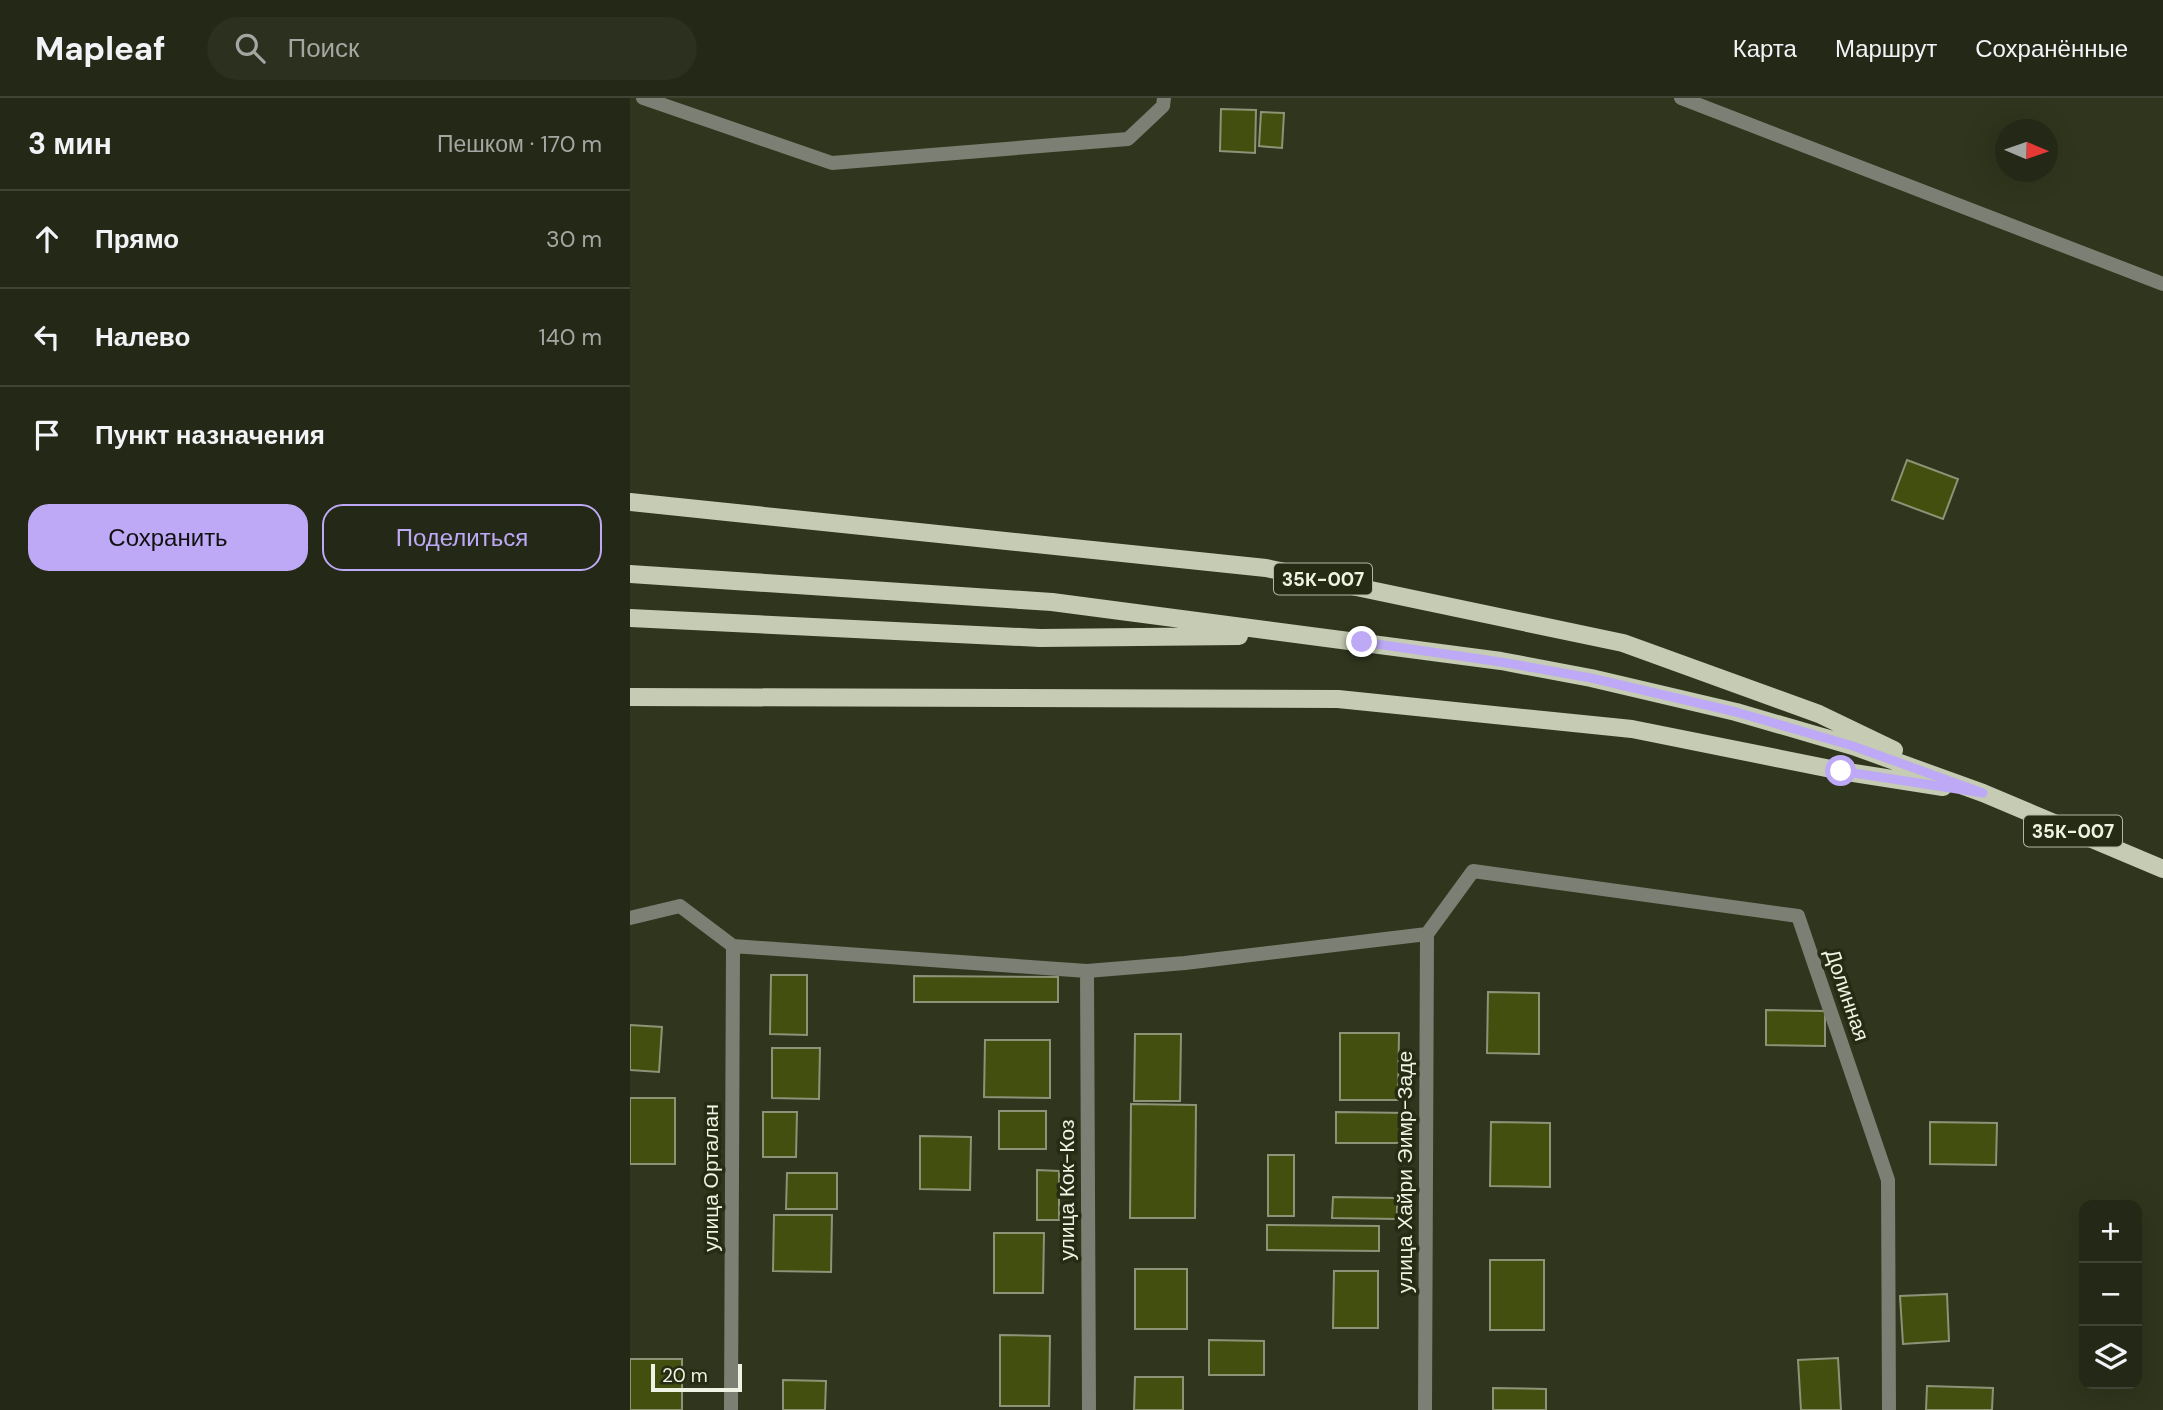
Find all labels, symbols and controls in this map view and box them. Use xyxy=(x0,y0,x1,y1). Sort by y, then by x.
search box xyxy=(207,17,697,80)
text: Mapleaf xyxy=(35,27,165,70)
icon: search xyxy=(231,29,269,67)
text: Поиск xyxy=(287,31,360,65)
text: Карта xyxy=(1733,33,1797,64)
text: Маршрут xyxy=(1835,33,1937,64)
text: Сохранённые xyxy=(1975,33,2128,64)
north arrow xyxy=(1995,119,2058,182)
text: 3 мин xyxy=(28,124,112,163)
text: Пешком · 170 m xyxy=(437,129,602,159)
icon: ahead xyxy=(28,220,66,258)
text: Прямо xyxy=(95,222,179,256)
text: 30 m xyxy=(546,224,602,254)
icon: left xyxy=(28,318,66,356)
text: Налево xyxy=(95,320,190,354)
text: 140 m xyxy=(539,322,602,352)
icon: arrive xyxy=(28,416,66,454)
text: Пункт назначения xyxy=(95,418,325,452)
button: Сохранить xyxy=(28,504,308,571)
button: Поделиться xyxy=(322,504,602,571)
road number: 35К-007 xyxy=(1274,564,1372,594)
route end xyxy=(1346,626,1377,657)
route start xyxy=(1825,755,1856,786)
road number: 35К-007 xyxy=(2024,816,2122,846)
street label: Долинная xyxy=(1818,945,1876,1045)
street label: улица Хайри Эимр-Заде xyxy=(1391,1051,1419,1293)
street label: улица Орталан xyxy=(697,1104,725,1252)
street label: улица Кок-Коз xyxy=(1053,1119,1081,1261)
map controls xyxy=(2079,1200,2142,1389)
button: + xyxy=(2079,1200,2142,1263)
button: − xyxy=(2079,1263,2142,1326)
button: layers xyxy=(2079,1326,2142,1389)
scale bar xyxy=(651,1361,742,1393)
text: 20 m xyxy=(662,1363,708,1388)

